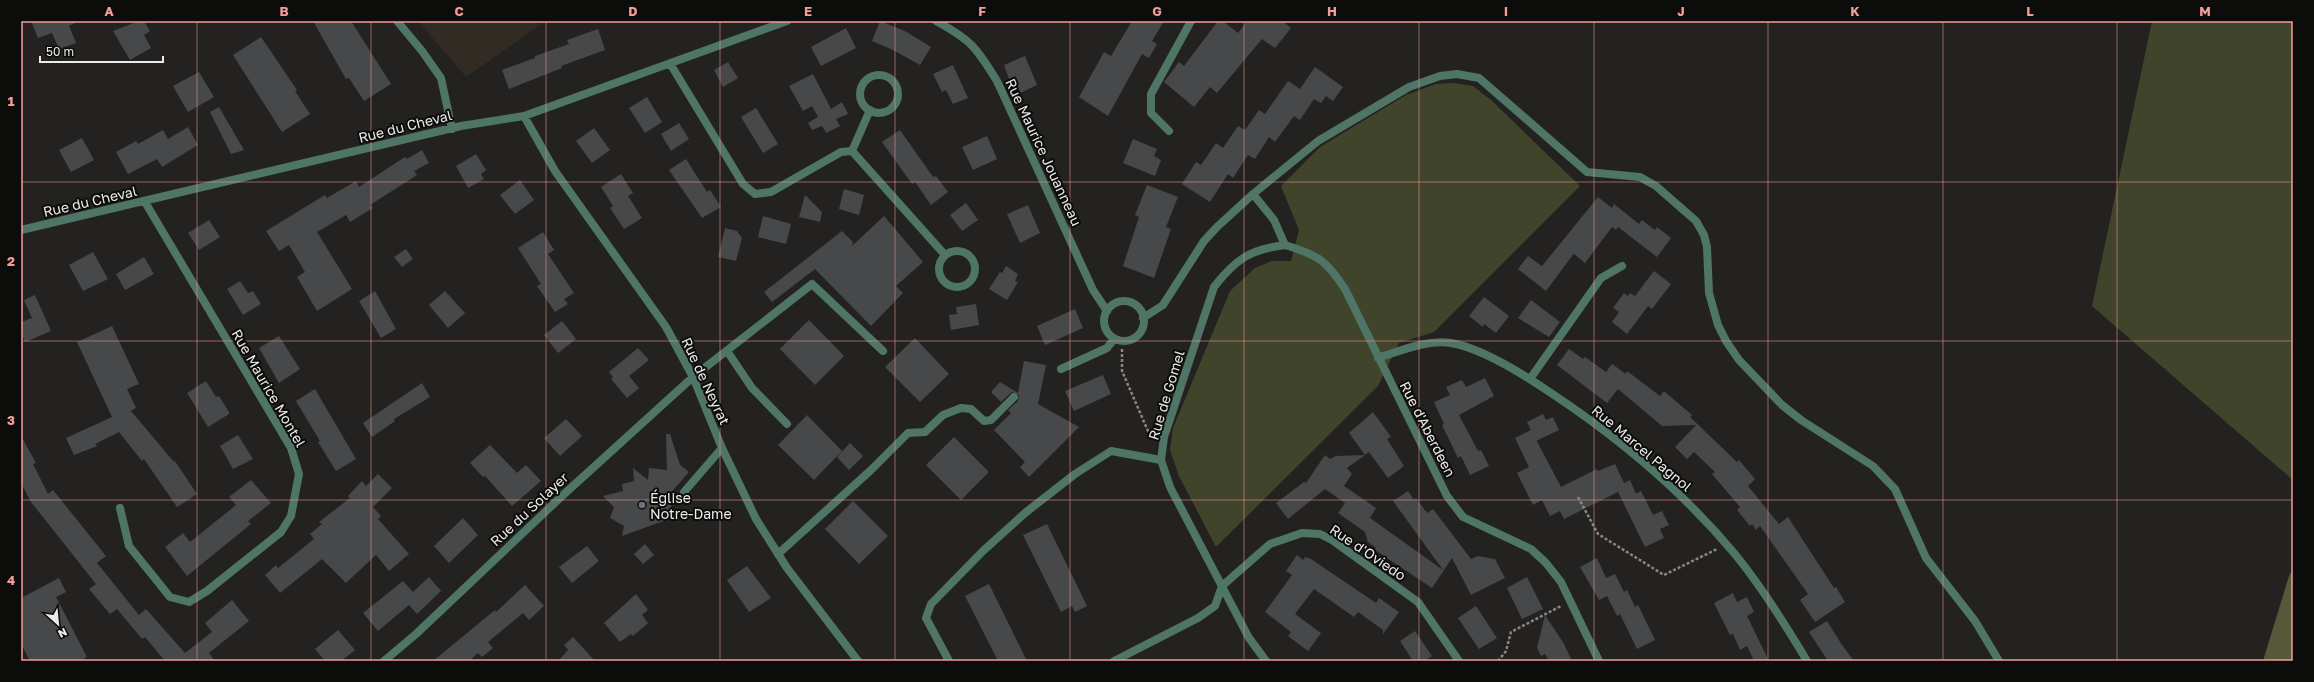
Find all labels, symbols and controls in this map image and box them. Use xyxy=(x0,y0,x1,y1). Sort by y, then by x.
text: A xyxy=(104,3,114,19)
text: B xyxy=(279,3,289,19)
text: C xyxy=(454,3,464,19)
text: D xyxy=(628,3,638,19)
text: E xyxy=(804,3,812,19)
text: F xyxy=(978,3,986,19)
text: G xyxy=(1152,3,1162,19)
text: H xyxy=(1327,3,1337,19)
text: I xyxy=(1504,3,1508,19)
text: J xyxy=(1677,3,1685,19)
text: K xyxy=(1850,3,1860,19)
text: L xyxy=(2026,3,2034,19)
text: M xyxy=(2199,3,2211,19)
scale bar xyxy=(40,38,163,64)
text: 50 m xyxy=(46,44,74,59)
street label: Rue Maurice Jouanneau xyxy=(1002,76,1086,228)
text: 1 xyxy=(8,93,15,109)
street label: Rue du Cheval xyxy=(357,106,453,146)
street label: Rue du Cheval xyxy=(41,182,139,220)
text: 2 xyxy=(7,253,15,269)
street label: Rue Maurice Montel xyxy=(228,326,310,450)
street label: Rue de Neyrat xyxy=(678,335,734,427)
street label: Rue de Gomel xyxy=(1144,348,1188,442)
street label: Rue d'Aberdeen xyxy=(1397,378,1459,480)
street label: Rue Marcel Pagnol xyxy=(1589,401,1695,495)
text: 3 xyxy=(7,412,15,428)
street label: Rue du Solayer xyxy=(486,468,572,549)
place label: Église Notre-Dame xyxy=(650,489,732,522)
marker: Église Notre-Dame xyxy=(637,500,647,510)
street label: Rue d'Oviedo xyxy=(1327,520,1409,584)
text: 4 xyxy=(7,572,15,588)
north arrow xyxy=(38,604,78,644)
text: N xyxy=(56,626,69,641)

